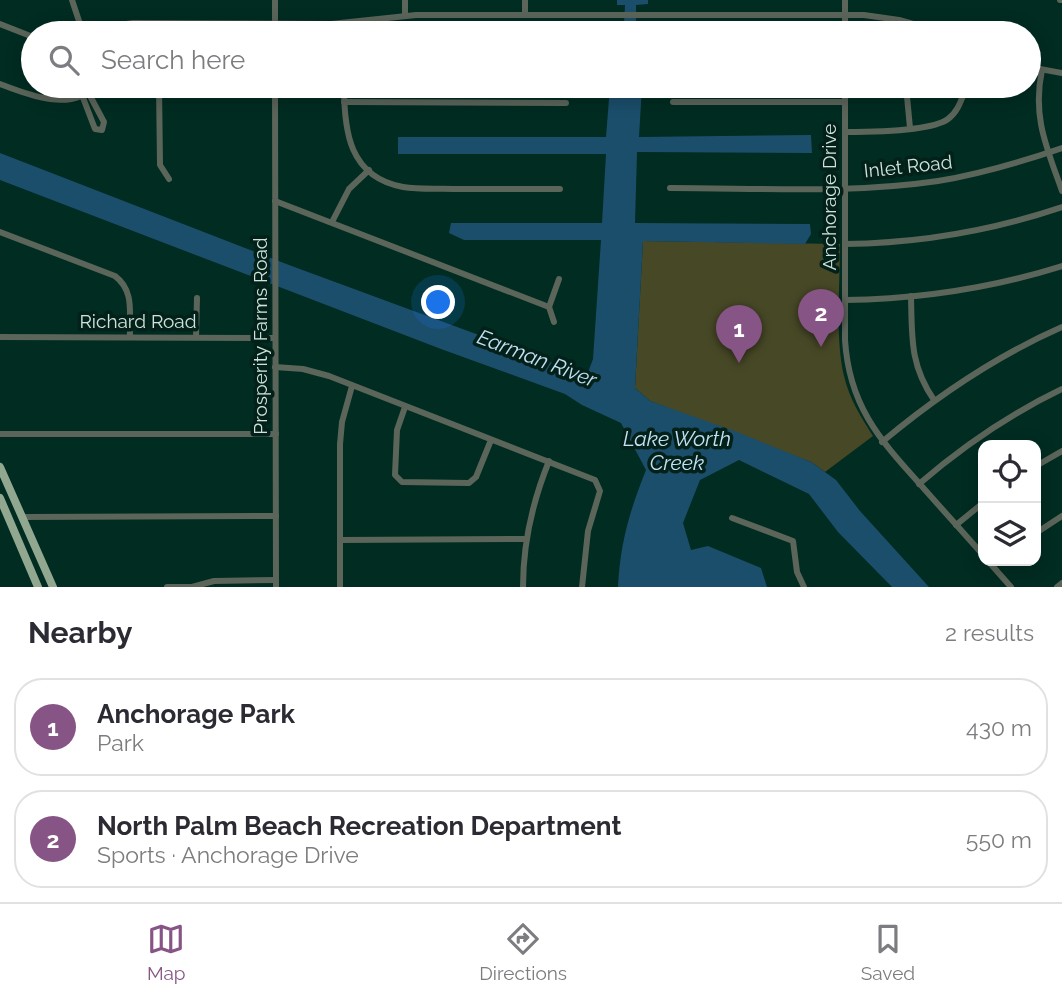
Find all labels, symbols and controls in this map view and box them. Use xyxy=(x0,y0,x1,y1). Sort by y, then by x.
search box xyxy=(21,21,1041,98)
icon: search xyxy=(45,41,83,79)
text: Search here xyxy=(101,45,245,75)
street label: Anchorage Drive xyxy=(818,124,840,270)
street label: Inlet Road xyxy=(863,150,953,182)
street label: Prosperity Farms Road xyxy=(249,237,271,435)
your location xyxy=(421,285,455,319)
pin: 2 xyxy=(798,289,844,347)
pin: 1 xyxy=(716,305,762,363)
street label: Richard Road xyxy=(80,310,196,332)
water label: Earman River xyxy=(474,324,601,392)
water label: Lake Worth Creek xyxy=(623,426,731,475)
map controls xyxy=(978,440,1041,566)
button: locate xyxy=(978,440,1041,503)
button: layers xyxy=(978,503,1041,566)
text: Nearby xyxy=(28,615,132,650)
text: 2 results xyxy=(945,619,1034,646)
text: Anchorage Park xyxy=(97,699,295,729)
text: 1 xyxy=(47,714,59,741)
text: 430 m xyxy=(966,714,1032,741)
text: Park xyxy=(97,729,144,756)
text: North Palm Beach Recreation Department xyxy=(97,811,621,841)
text: 2 xyxy=(47,826,59,853)
text: 550 m xyxy=(966,826,1032,853)
text: Sports · Anchorage Drive xyxy=(97,841,359,868)
tab: Map xyxy=(147,920,186,984)
tab: Directions xyxy=(479,920,567,984)
tab: Saved xyxy=(861,920,915,984)

